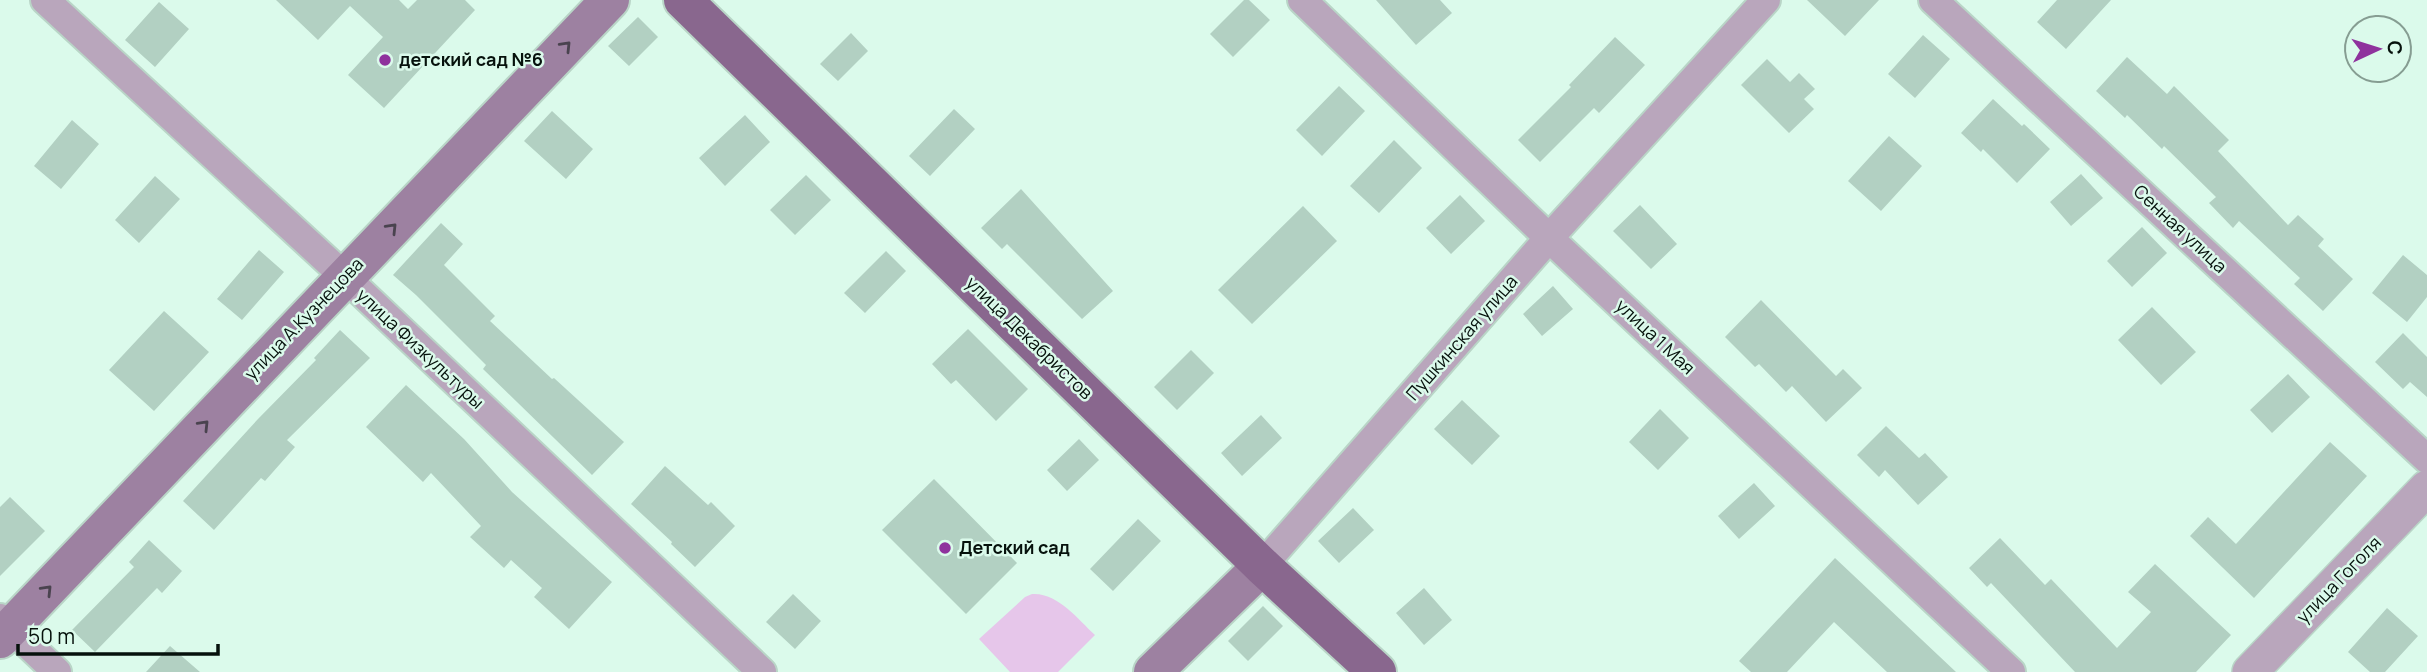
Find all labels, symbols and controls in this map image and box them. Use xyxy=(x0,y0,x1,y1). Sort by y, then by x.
north arrow xyxy=(2343,14,2413,84)
text: С xyxy=(2382,40,2408,56)
one-way arrow xyxy=(558,41,570,54)
place label: детский сад №6 xyxy=(399,47,543,71)
marker: детский сад №6 xyxy=(377,52,393,68)
street label: Сенная улица xyxy=(2129,179,2232,278)
one-way arrow xyxy=(383,223,396,236)
street label: улица А.Кузнецова xyxy=(239,252,368,385)
street label: улица Декабристов xyxy=(961,270,1099,404)
street label: Пушкинская улица xyxy=(1400,270,1522,405)
street label: улица Физкультуры xyxy=(352,283,490,414)
street label: улица 1 Мая xyxy=(1611,293,1700,379)
one-way arrow xyxy=(195,420,208,433)
street label: улица Гоголя xyxy=(2291,531,2386,628)
place label: Детский сад xyxy=(959,535,1070,559)
marker: Детский сад xyxy=(937,540,953,556)
one-way arrow xyxy=(38,585,51,598)
scale bar xyxy=(18,612,217,656)
text: 50 m xyxy=(28,622,75,650)

